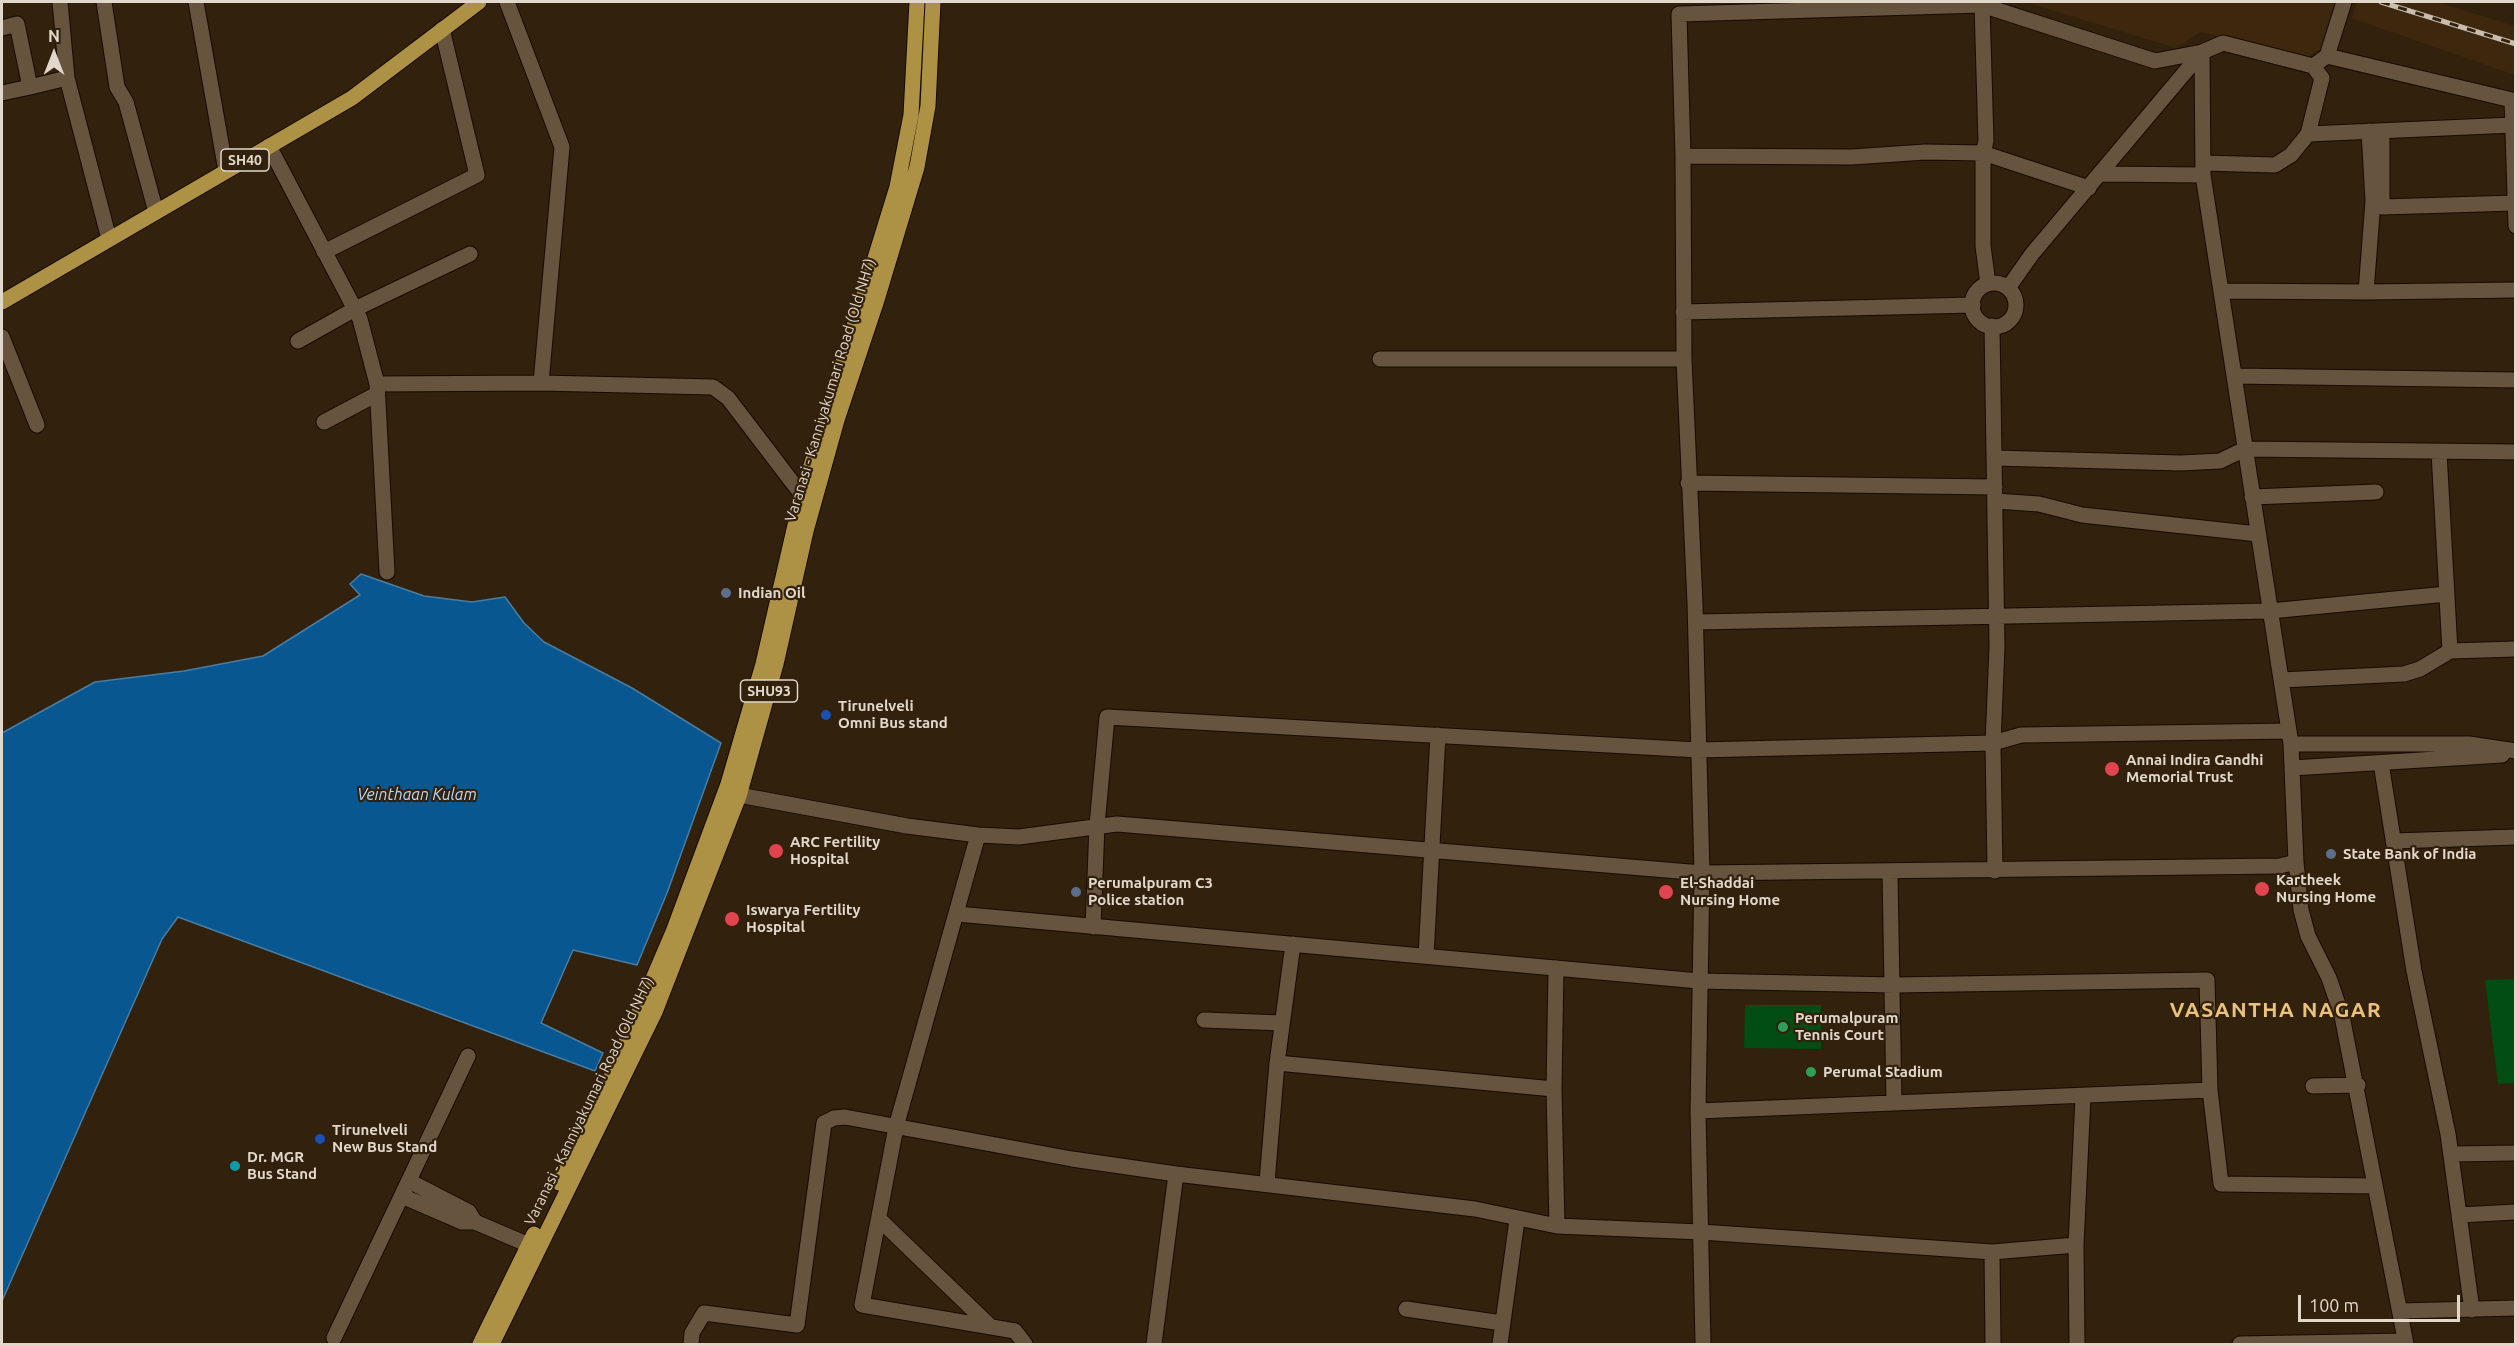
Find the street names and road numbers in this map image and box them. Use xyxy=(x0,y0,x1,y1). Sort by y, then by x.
road number: SH40 xyxy=(221,149,269,171)
street label: Varanasi - Kanniyakumari Road (Old NH7) xyxy=(781,256,879,524)
road number: SHU93 xyxy=(740,680,798,702)
street label: Varanasi - Kanniyakumari Road (Old NH7) xyxy=(521,974,657,1228)

